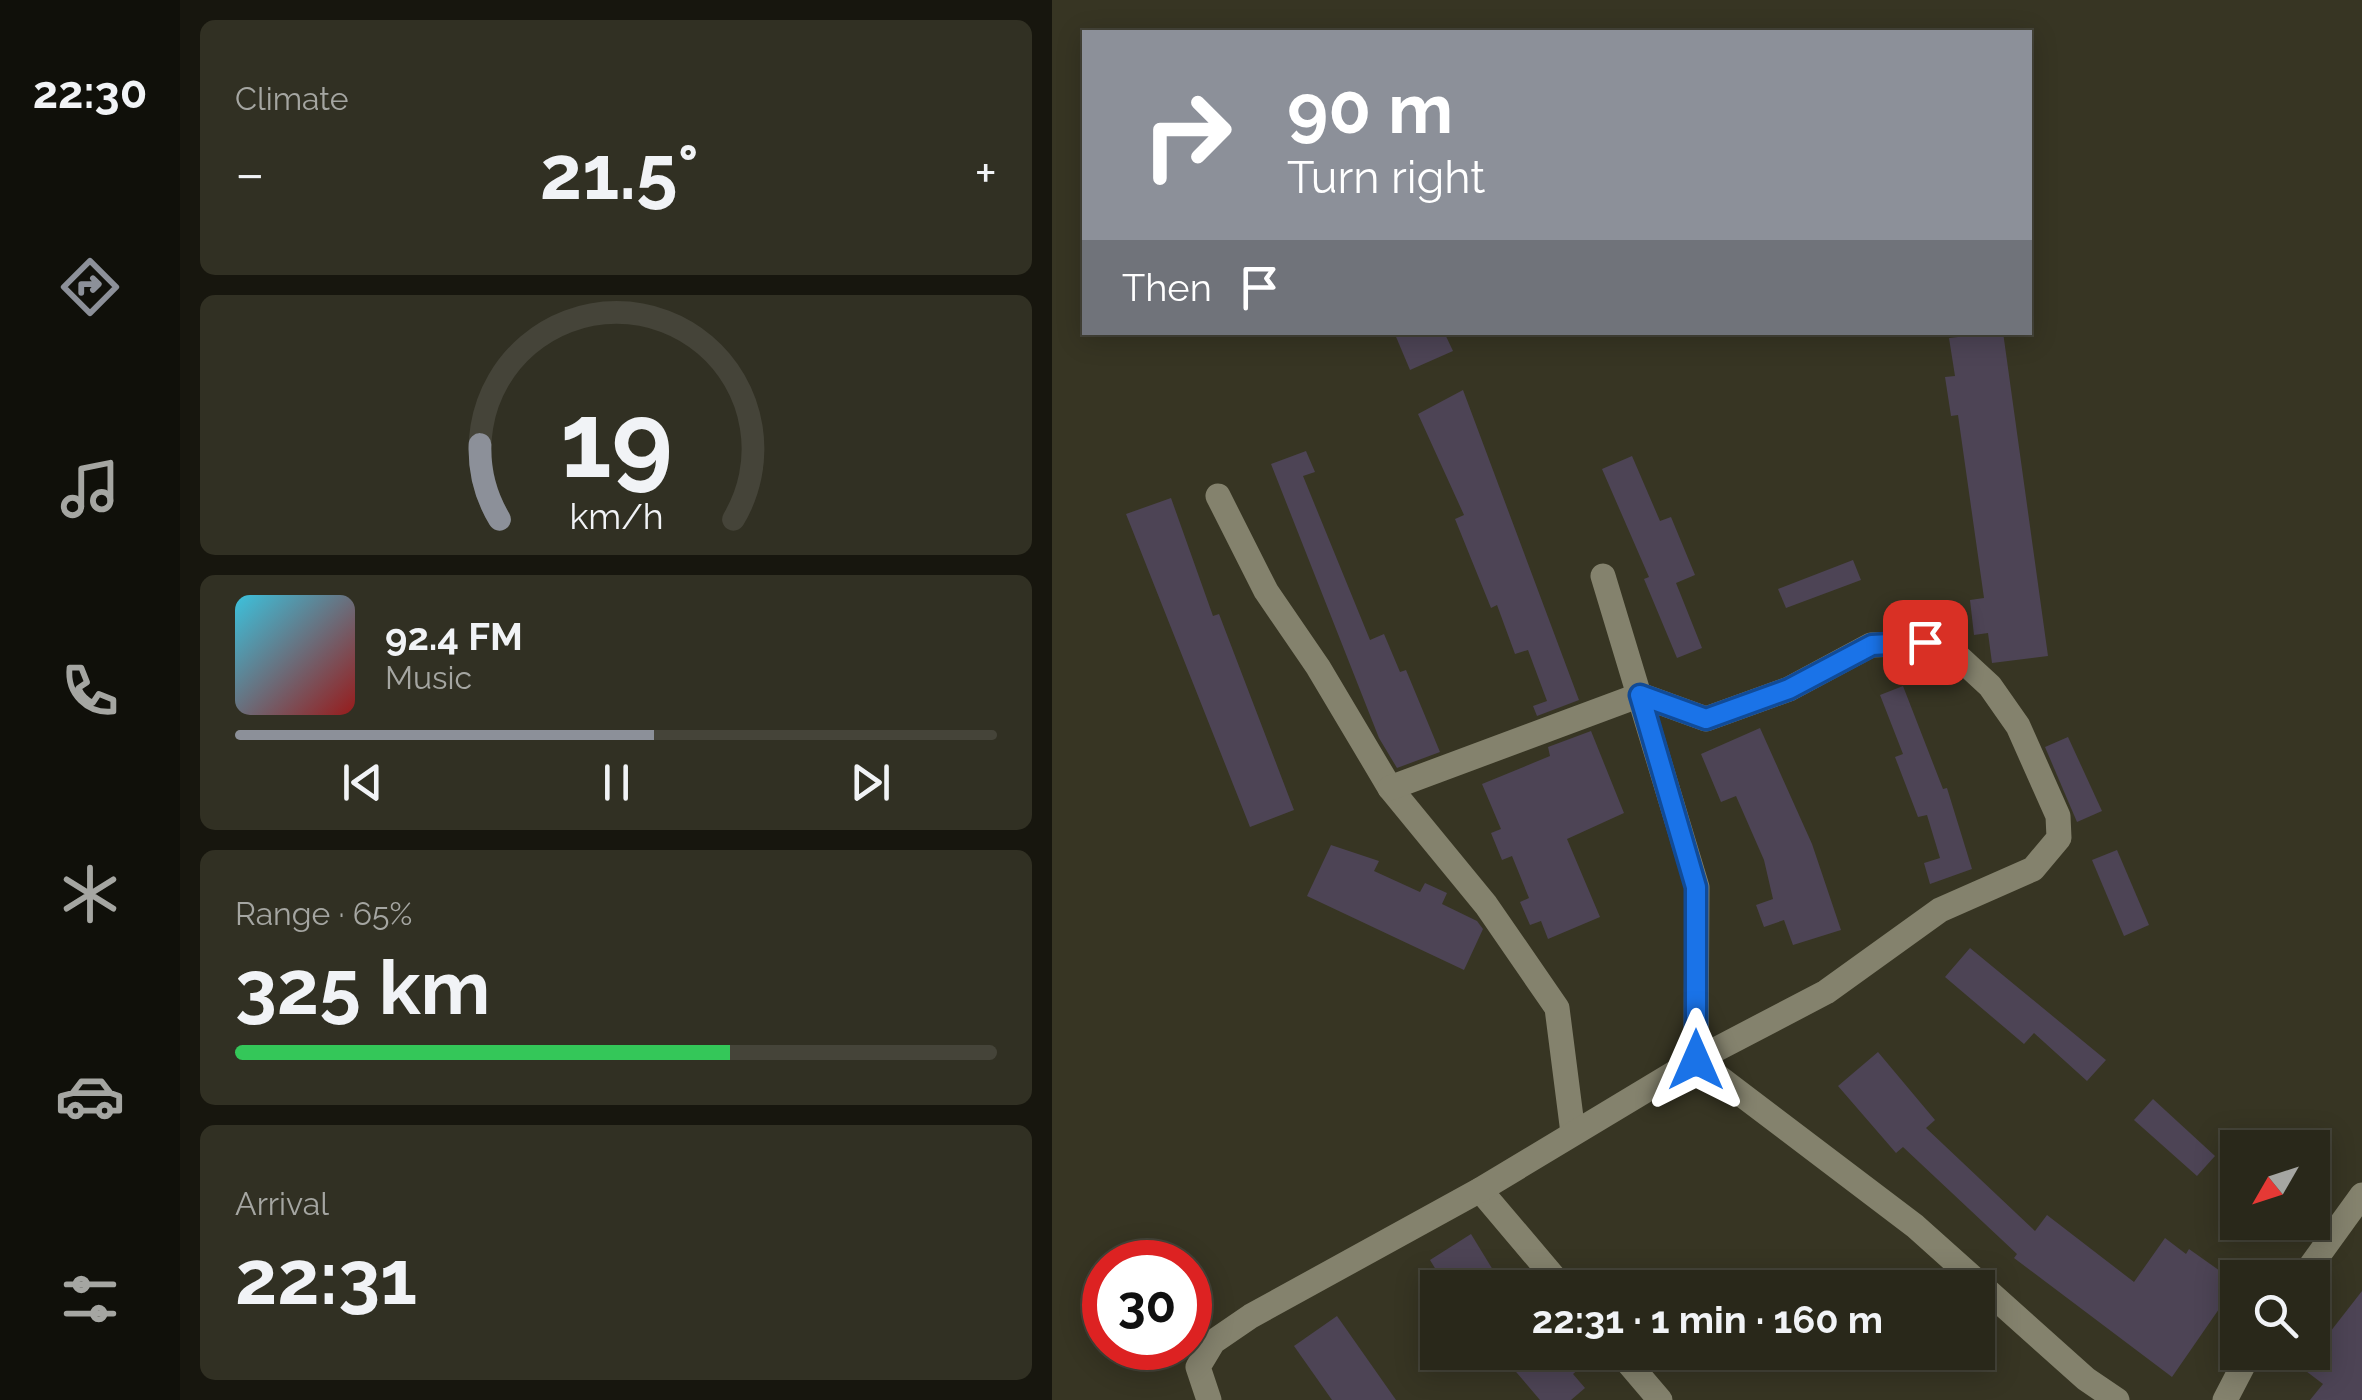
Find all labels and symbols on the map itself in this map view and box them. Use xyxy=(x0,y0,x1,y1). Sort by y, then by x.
pin xyxy=(1883,600,1968,685)
position arrow xyxy=(1644,1008,1748,1112)
north arrow xyxy=(2220,1130,2330,1240)
speed limit sign: 30 xyxy=(1082,1240,1212,1370)

